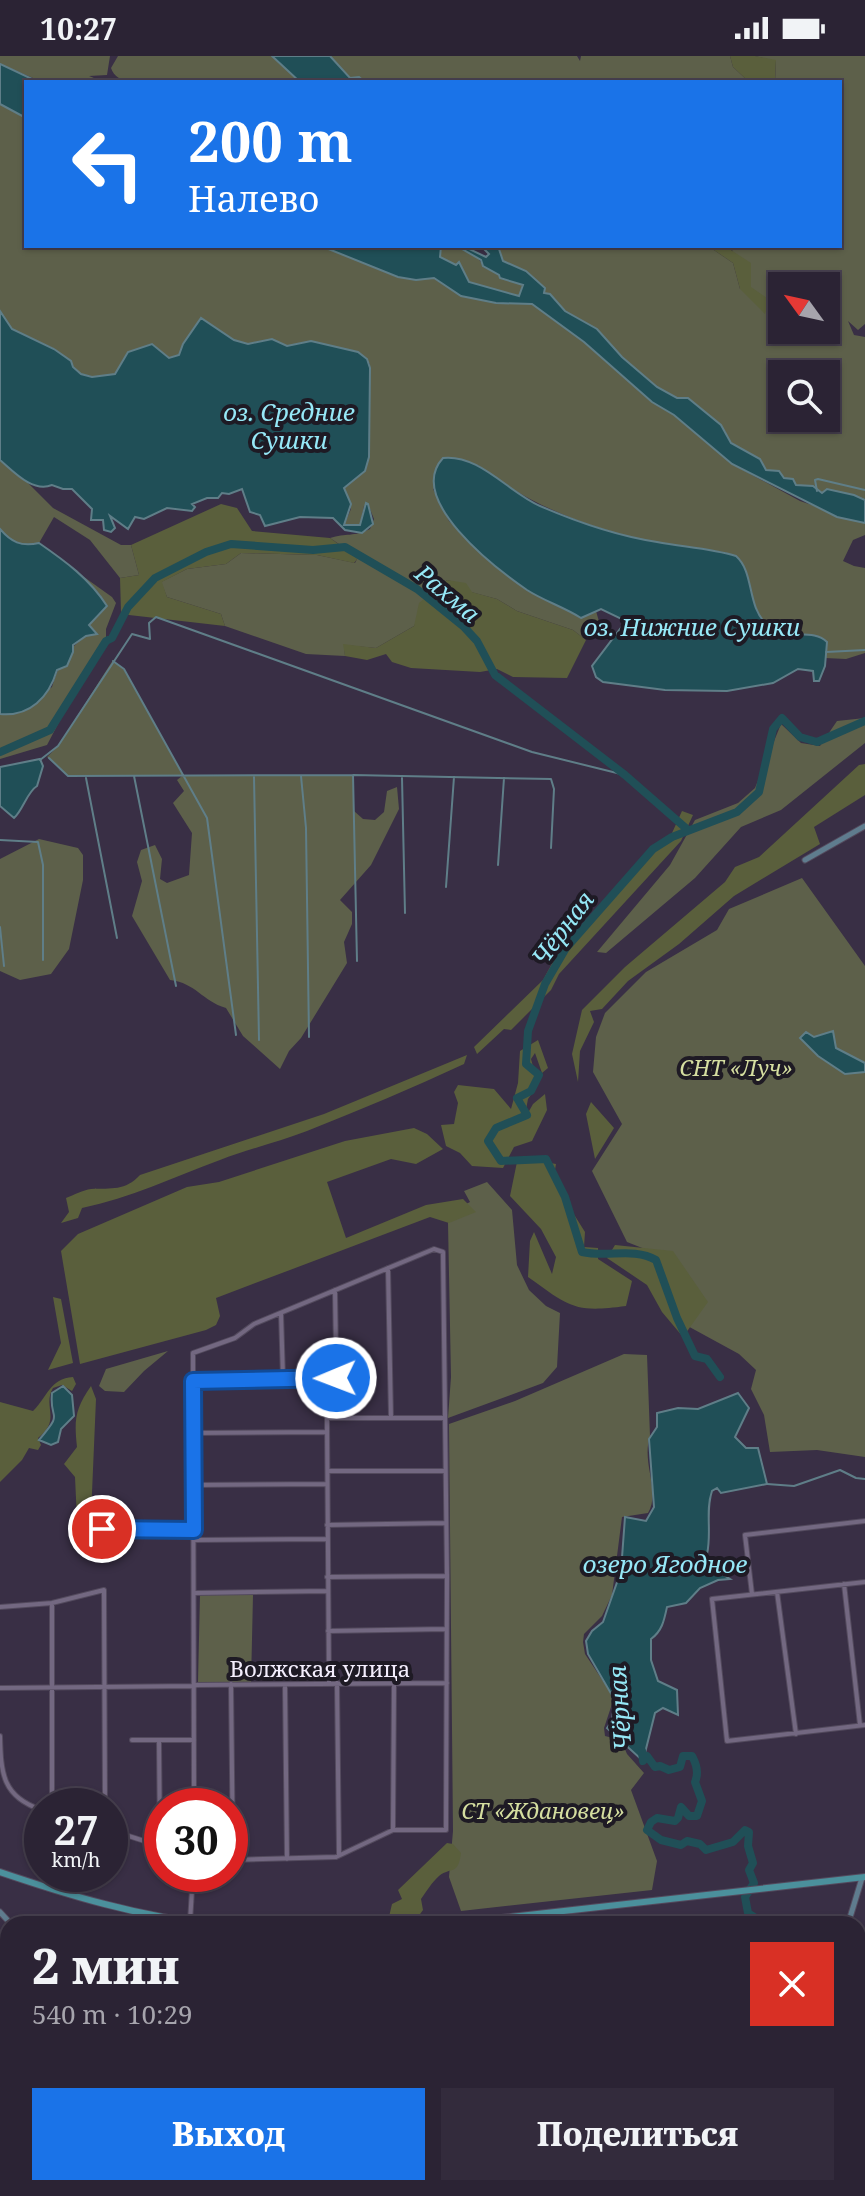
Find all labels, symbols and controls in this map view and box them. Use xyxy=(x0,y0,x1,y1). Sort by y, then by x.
text: 10:27 xyxy=(40,8,117,49)
text: 200 m xyxy=(188,102,353,178)
icon: left xyxy=(56,112,160,216)
text: Налево xyxy=(188,174,319,223)
north arrow xyxy=(768,272,840,344)
map controls xyxy=(768,272,840,432)
button: search xyxy=(768,360,840,432)
water label: оз. Средние Сушки xyxy=(223,395,355,456)
water label: Рахма xyxy=(408,556,487,630)
water label: оз. Нижние Сушки xyxy=(584,610,800,643)
water label: Чёрная xyxy=(523,884,601,972)
park label: СНТ «Луч» xyxy=(679,1052,793,1082)
position arrow xyxy=(294,1336,378,1420)
pin xyxy=(68,1495,136,1563)
icon: arrive xyxy=(80,1507,124,1551)
water label: озеро Ягодное xyxy=(583,1547,747,1580)
street label: Волжская улица xyxy=(230,1653,410,1683)
water label: Чёрная xyxy=(600,1664,638,1752)
speed limit sign: 30 xyxy=(144,1788,248,1892)
park label: СТ «Ждановец» xyxy=(461,1795,625,1825)
text: 27 xyxy=(53,1802,99,1857)
text: km/h xyxy=(51,1846,101,1873)
text: 2 мин xyxy=(32,1933,179,1998)
button: close xyxy=(750,1942,834,2026)
text: 540 m · 10:29 xyxy=(32,1996,193,2032)
button: Выход xyxy=(32,2088,425,2180)
button: Поделиться xyxy=(441,2088,834,2180)

